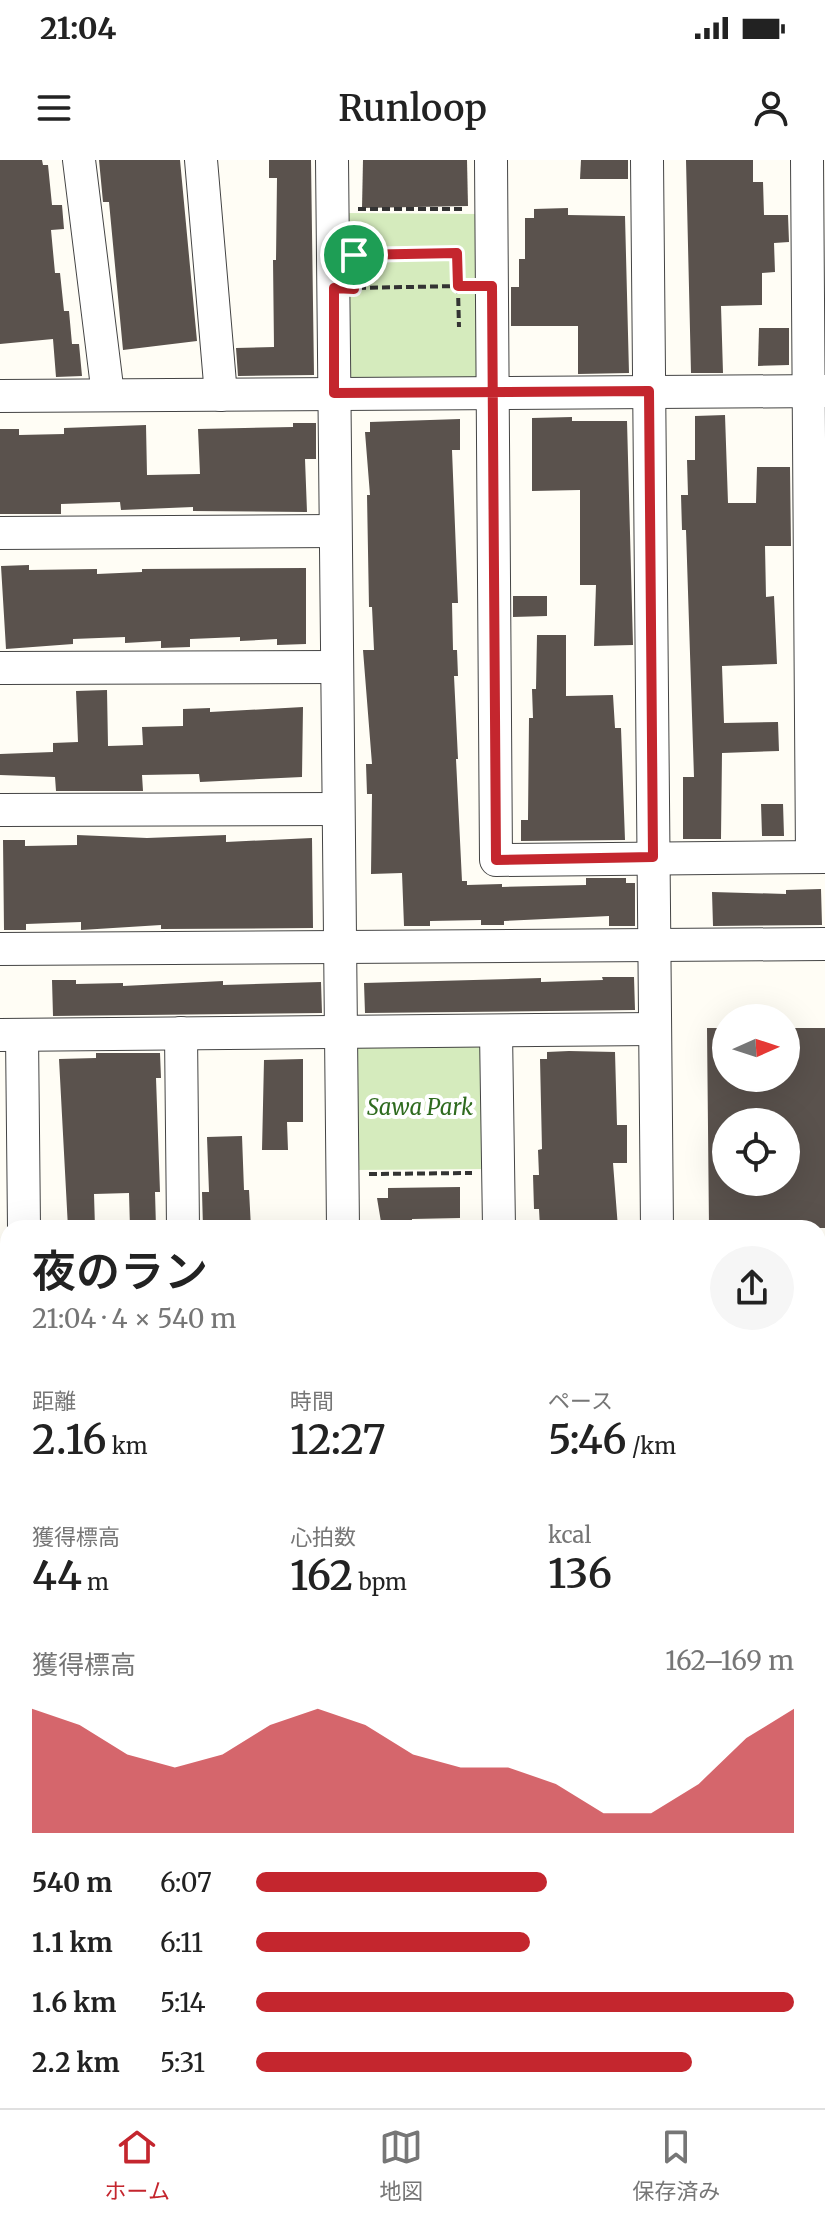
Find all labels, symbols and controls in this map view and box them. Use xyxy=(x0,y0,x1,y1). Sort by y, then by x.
text: 21:04 xyxy=(40,9,116,47)
icon: menu xyxy=(32,86,76,130)
text: Runloop xyxy=(338,86,487,131)
icon: person xyxy=(749,86,793,130)
pin xyxy=(320,221,388,289)
icon: arrive xyxy=(332,233,376,277)
north arrow xyxy=(712,1004,800,1092)
map controls xyxy=(712,1004,800,1196)
park label: Sawa Park xyxy=(367,1093,473,1121)
button: locate xyxy=(712,1108,800,1196)
text: 夜のラン xyxy=(32,1244,208,1299)
button: share xyxy=(710,1246,794,1330)
text: 21:04 · 4 × 540 m xyxy=(32,1302,236,1335)
text: 距離 xyxy=(32,1387,76,1415)
text: 時間 xyxy=(290,1387,334,1415)
text: ペース xyxy=(548,1387,613,1415)
text: 2.16 xyxy=(32,1415,107,1465)
text: 12:27 xyxy=(290,1415,386,1465)
text: 5:46 xyxy=(548,1415,627,1465)
text: km xyxy=(107,1432,148,1460)
text: /km xyxy=(627,1432,676,1460)
text: kcal xyxy=(548,1521,591,1549)
text: 獲得標高 xyxy=(32,1523,120,1551)
text: 心拍数 xyxy=(290,1523,356,1551)
text: 136 xyxy=(548,1549,612,1599)
text: 44 xyxy=(32,1551,82,1601)
text: 162 xyxy=(290,1551,353,1601)
text: m xyxy=(82,1568,109,1596)
text: bpm xyxy=(353,1568,407,1596)
text: 162–169 m xyxy=(665,1644,794,1677)
text: 獲得標高 xyxy=(32,1648,136,1681)
text: 540 m xyxy=(32,1866,113,1899)
text: 6:07 xyxy=(160,1866,212,1899)
text: 1.1 km xyxy=(32,1926,113,1959)
text: 6:11 xyxy=(160,1926,203,1959)
text: 1.6 km xyxy=(32,1986,116,2019)
text: 5:14 xyxy=(160,1986,206,2019)
text: 2.2 km xyxy=(32,2046,120,2079)
text: 5:31 xyxy=(160,2046,205,2079)
tab: ホーム xyxy=(105,2125,170,2205)
tab: 地図 xyxy=(379,2125,423,2205)
tab: 保存済み xyxy=(632,2125,720,2205)

